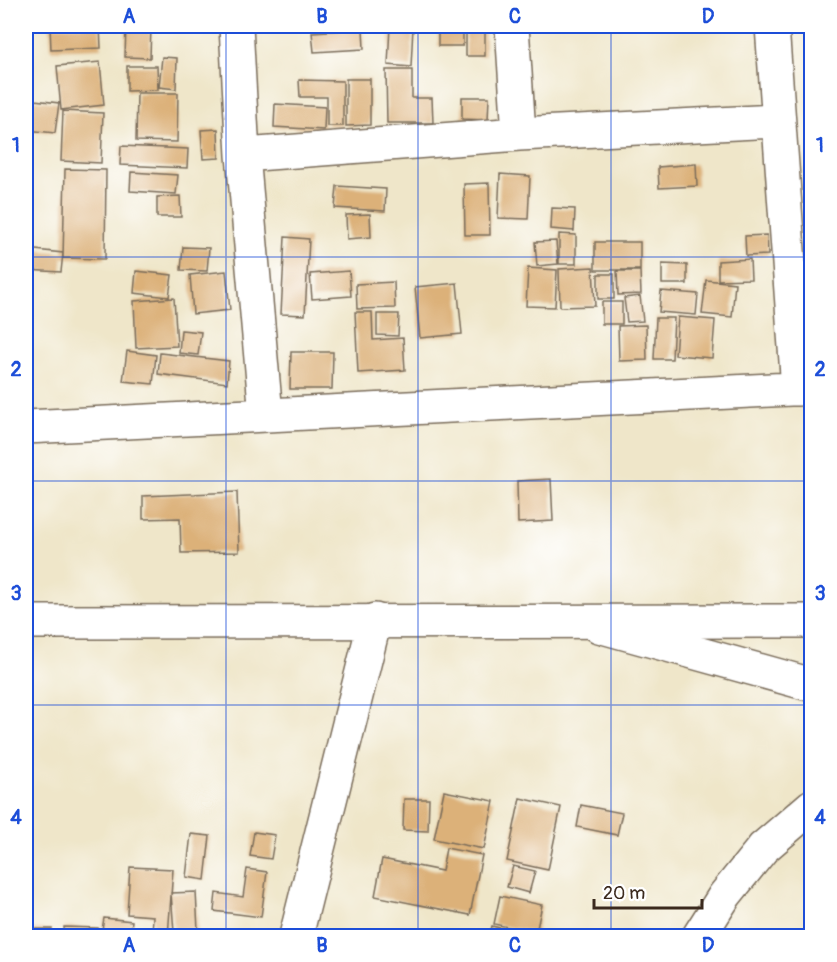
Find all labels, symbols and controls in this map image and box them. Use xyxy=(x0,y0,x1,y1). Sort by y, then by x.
text: A xyxy=(123,4,136,29)
text: B xyxy=(316,4,328,29)
text: C xyxy=(509,4,521,29)
text: D xyxy=(702,4,715,29)
text: 1 xyxy=(12,133,20,158)
text: 1 xyxy=(816,133,824,158)
text: 2 xyxy=(10,357,22,382)
text: 2 xyxy=(814,357,826,382)
text: 3 xyxy=(10,581,22,606)
text: 3 xyxy=(814,581,826,606)
text: 4 xyxy=(10,805,22,830)
text: 4 xyxy=(814,805,826,830)
scale bar xyxy=(594,872,702,910)
text: 20 m xyxy=(603,882,645,905)
text: A xyxy=(123,933,136,958)
text: B xyxy=(316,933,328,958)
text: C xyxy=(509,933,521,958)
text: D xyxy=(702,933,715,958)

